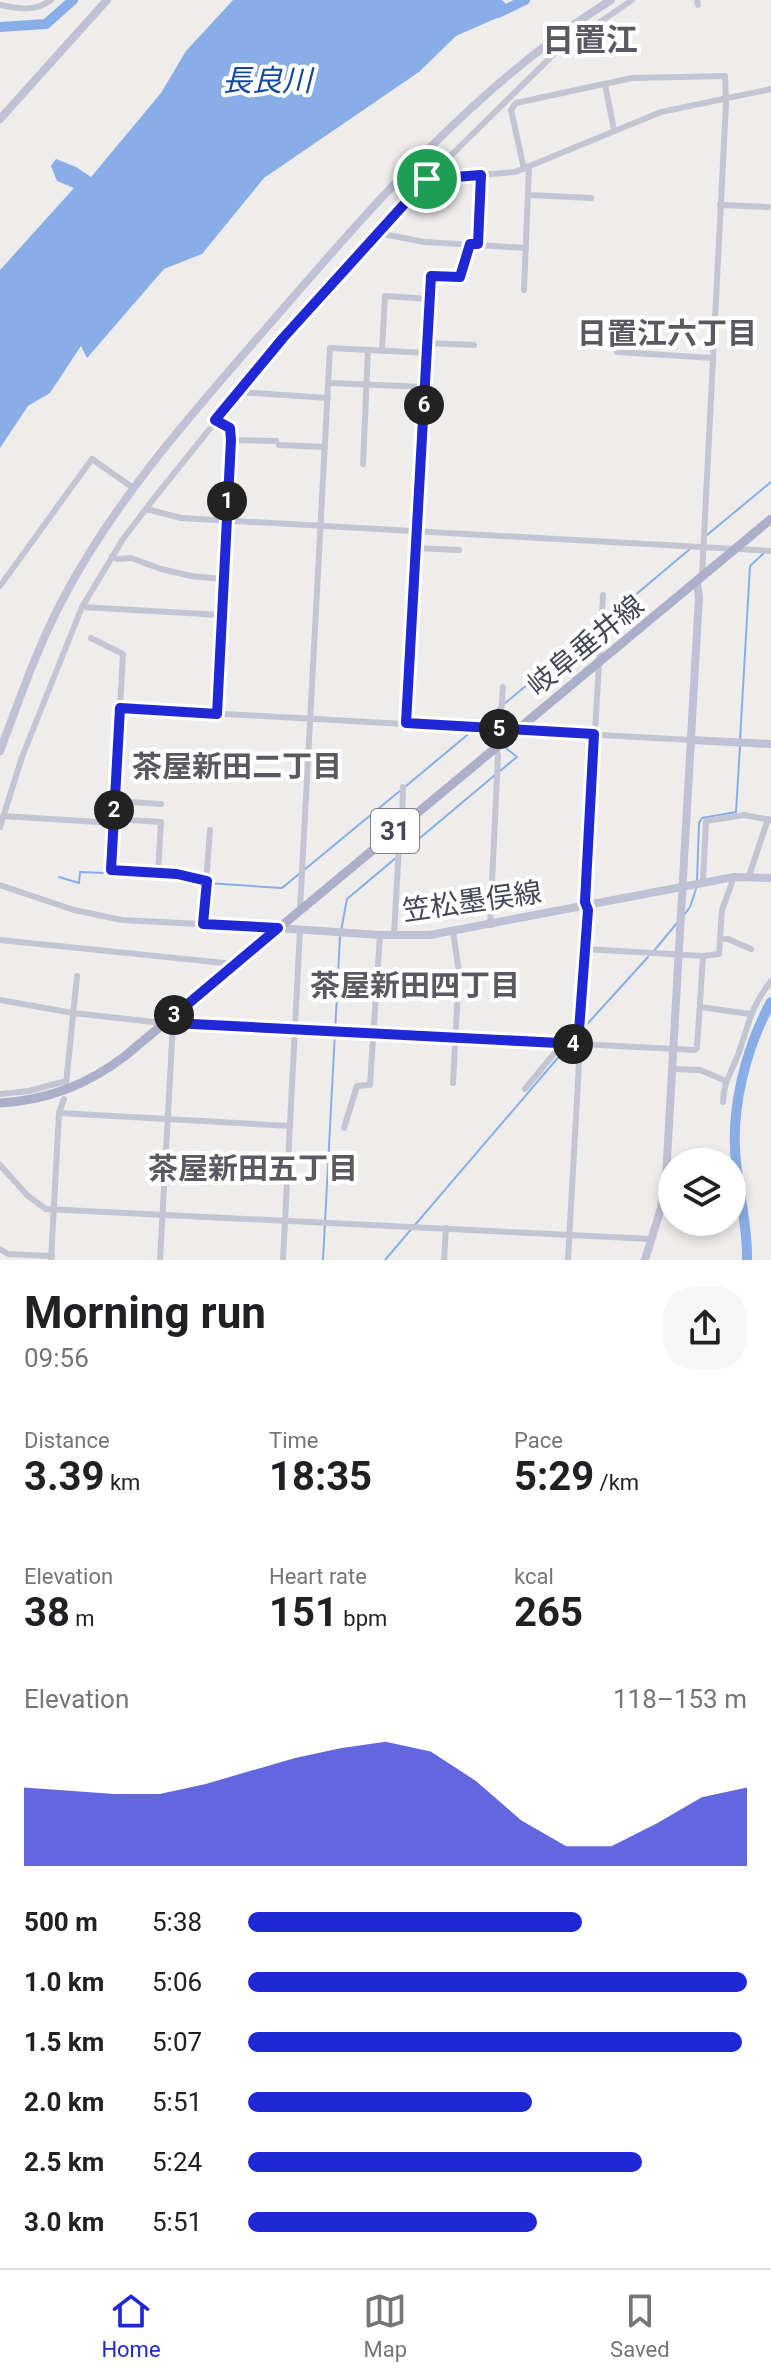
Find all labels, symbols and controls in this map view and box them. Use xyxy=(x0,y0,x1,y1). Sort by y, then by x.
district label: 日置江 xyxy=(542,21,638,59)
water label: 長良川 xyxy=(222,63,315,98)
pin xyxy=(393,145,461,213)
icon: arrive xyxy=(405,157,449,201)
district label: 日置江六丁目 xyxy=(577,316,757,351)
pin: 6 xyxy=(404,385,444,425)
text: 6 xyxy=(418,392,430,417)
pin: 1 xyxy=(207,481,247,521)
text: 1 xyxy=(221,488,233,513)
street label: 岐阜垂井線 xyxy=(521,589,650,702)
pin: 5 xyxy=(479,709,519,749)
text: 5 xyxy=(493,716,505,741)
district label: 茶屋新田二丁目 xyxy=(132,749,342,784)
pin: 2 xyxy=(94,790,134,830)
text: 2 xyxy=(108,797,120,822)
road number: 31 xyxy=(371,809,419,853)
street label: 笠松墨俣線 xyxy=(400,875,544,928)
district label: 茶屋新田四丁目 xyxy=(310,968,520,1003)
pin: 3 xyxy=(154,995,194,1035)
text: 3 xyxy=(168,1002,180,1027)
pin: 4 xyxy=(553,1024,593,1064)
text: 4 xyxy=(567,1031,579,1056)
map controls xyxy=(658,1148,746,1236)
button: layers xyxy=(658,1148,746,1236)
district label: 茶屋新田五丁目 xyxy=(148,1151,358,1186)
button: share xyxy=(663,1286,747,1370)
text: Morning run xyxy=(24,1287,266,1339)
text: 09:56 xyxy=(24,1343,89,1373)
text: Distance xyxy=(24,1428,110,1453)
text: Time xyxy=(269,1428,318,1453)
text: Pace xyxy=(514,1428,563,1453)
text: 3.39 xyxy=(24,1453,104,1500)
text: 18:35 xyxy=(269,1453,372,1500)
text: 5:29 xyxy=(514,1453,594,1500)
text: km xyxy=(104,1470,140,1495)
text: /km xyxy=(594,1470,639,1495)
text: Elevation xyxy=(24,1564,113,1589)
text: Heart rate xyxy=(269,1564,367,1589)
text: kcal xyxy=(514,1564,554,1589)
text: 38 xyxy=(24,1589,70,1636)
text: 151 xyxy=(269,1589,338,1636)
text: 265 xyxy=(514,1589,583,1636)
text: m xyxy=(70,1606,95,1631)
text: bpm xyxy=(338,1606,387,1631)
text: Elevation xyxy=(24,1684,129,1714)
text: 118–153 m xyxy=(613,1684,747,1714)
text: 500 m xyxy=(24,1907,98,1937)
text: 5:38 xyxy=(152,1907,202,1937)
text: 1.0 km xyxy=(24,1967,104,1997)
text: 5:06 xyxy=(152,1967,202,1997)
text: 1.5 km xyxy=(24,2027,104,2057)
text: 5:07 xyxy=(152,2027,202,2057)
text: 2.0 km xyxy=(24,2087,104,2117)
text: 5:51 xyxy=(152,2087,202,2117)
text: 2.5 km xyxy=(24,2147,104,2177)
text: 5:24 xyxy=(152,2147,202,2177)
text: 3.0 km xyxy=(24,2207,104,2237)
text: 5:51 xyxy=(152,2207,202,2237)
tab: Home xyxy=(101,2289,161,2362)
tab: Map xyxy=(363,2289,407,2362)
tab: Saved xyxy=(610,2289,670,2362)

